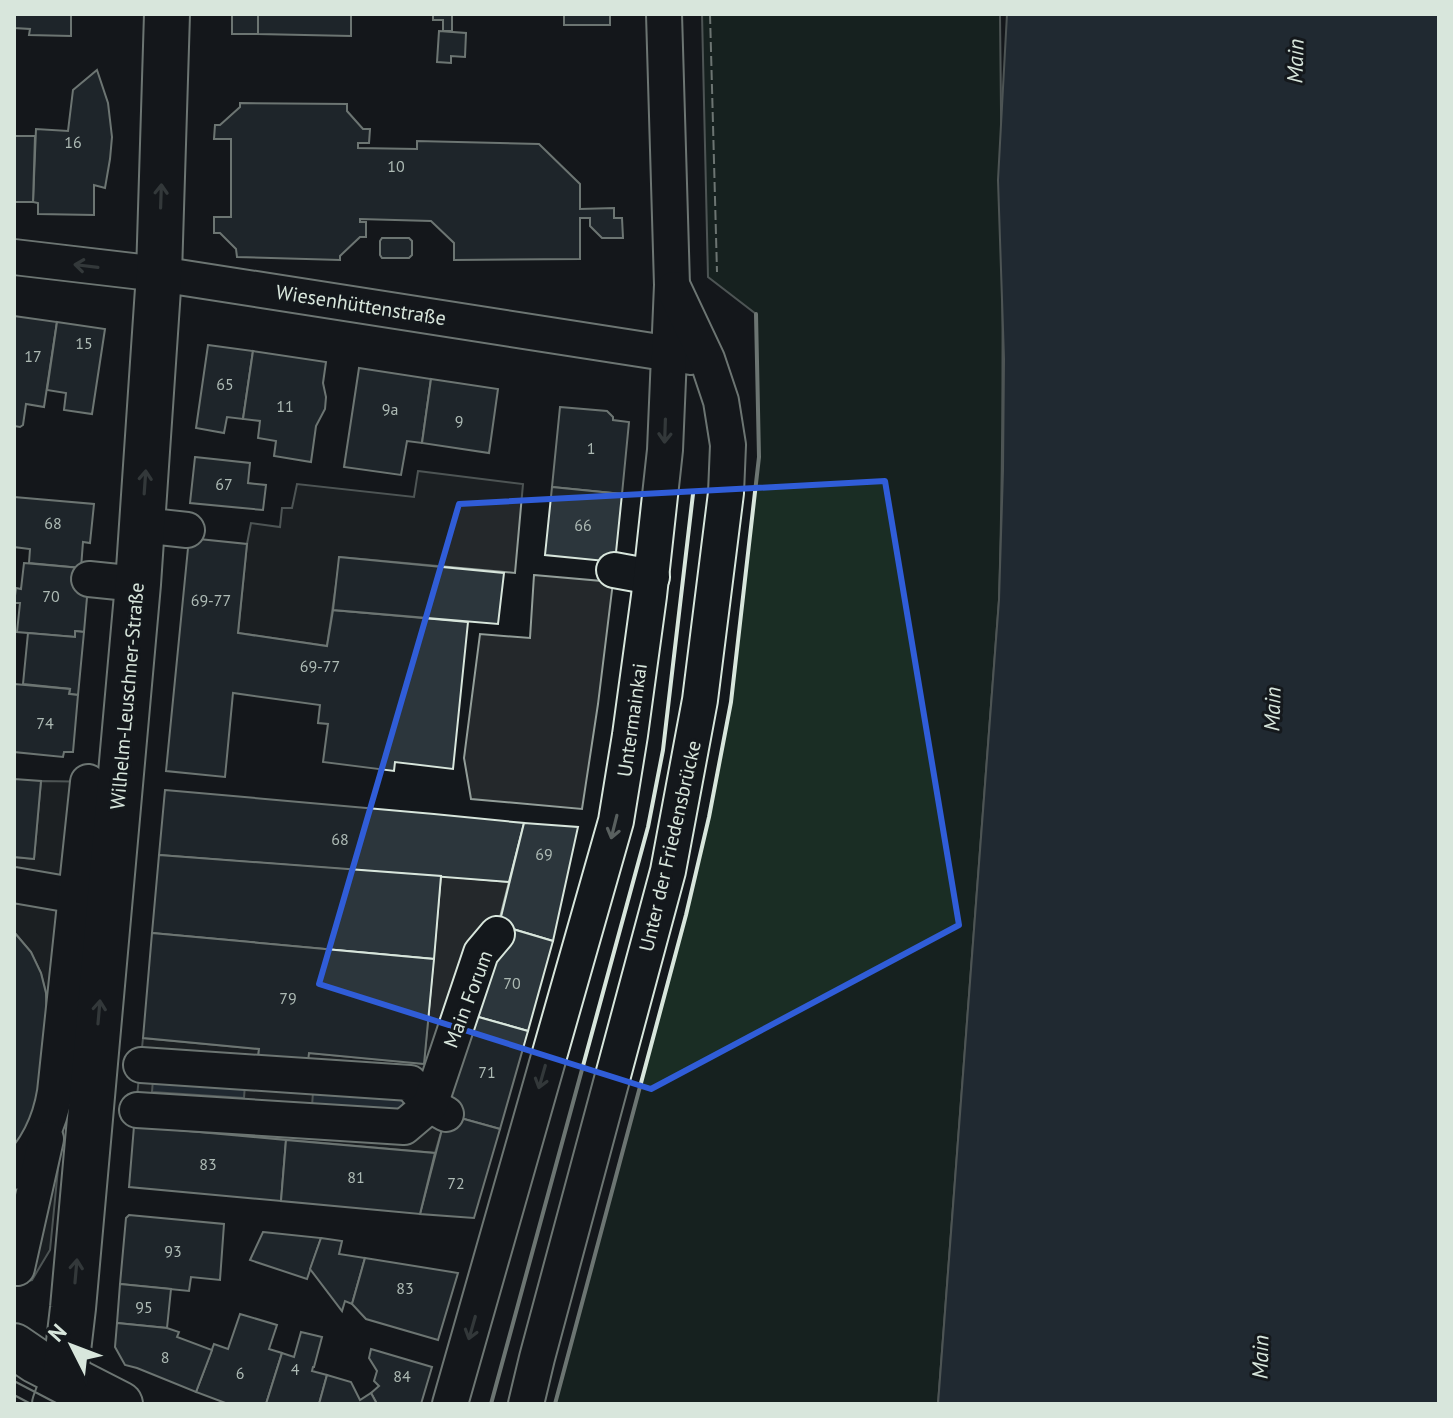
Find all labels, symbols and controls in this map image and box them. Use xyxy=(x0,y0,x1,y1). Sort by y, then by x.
water label: Main xyxy=(1280,38,1310,84)
house number: 16 xyxy=(64,132,82,152)
house number: 10 xyxy=(387,156,405,176)
one-way arrow xyxy=(154,183,169,210)
one-way arrow xyxy=(74,258,100,273)
street label: Wiesenhüttenstraße xyxy=(274,279,448,331)
house number: 15 xyxy=(75,333,93,353)
house number: 17 xyxy=(24,346,42,366)
house number: 65 xyxy=(216,374,234,394)
house number: 11 xyxy=(276,396,294,416)
house number: 9a xyxy=(382,399,398,419)
house number: 9 xyxy=(455,411,463,431)
one-way arrow xyxy=(658,417,673,444)
house number: 1 xyxy=(587,438,595,458)
one-way arrow xyxy=(138,469,153,496)
house number: 67 xyxy=(215,474,233,494)
house number: 68 xyxy=(44,513,62,533)
house number: 66 xyxy=(574,515,592,535)
street label: Wilhelm-Leuschner-Straße xyxy=(104,581,150,811)
house number: 70 xyxy=(42,586,60,606)
house number: 69-77 xyxy=(191,590,231,610)
house number: 69-77 xyxy=(300,656,340,676)
street label: Untermainkai xyxy=(611,661,653,779)
water label: Main xyxy=(1257,686,1287,732)
house number: 74 xyxy=(36,713,54,733)
street label: Unter der Friedensbrücke xyxy=(633,738,707,954)
one-way arrow xyxy=(605,814,620,840)
house number: 68 xyxy=(331,829,349,849)
house number: 69 xyxy=(535,844,553,864)
street label: Main Forum xyxy=(438,947,498,1051)
house number: 70 xyxy=(503,973,521,993)
house number: 79 xyxy=(279,988,297,1008)
one-way arrow xyxy=(92,999,107,1026)
house number: 71 xyxy=(478,1062,496,1082)
one-way arrow xyxy=(534,1064,549,1090)
house number: 83 xyxy=(199,1154,217,1174)
house number: 81 xyxy=(347,1167,365,1187)
house number: 72 xyxy=(447,1173,465,1193)
house number: 93 xyxy=(164,1241,182,1261)
one-way arrow xyxy=(69,1258,84,1285)
house number: 83 xyxy=(396,1278,414,1298)
house number: 95 xyxy=(135,1297,153,1317)
north arrow xyxy=(32,1306,112,1386)
one-way arrow xyxy=(464,1314,479,1340)
text: N xyxy=(42,1318,72,1347)
water label: Main xyxy=(1246,1335,1274,1379)
house number: 8 xyxy=(161,1347,169,1367)
house number: 4 xyxy=(291,1359,300,1379)
house number: 6 xyxy=(236,1363,244,1383)
house number: 84 xyxy=(393,1366,411,1386)

